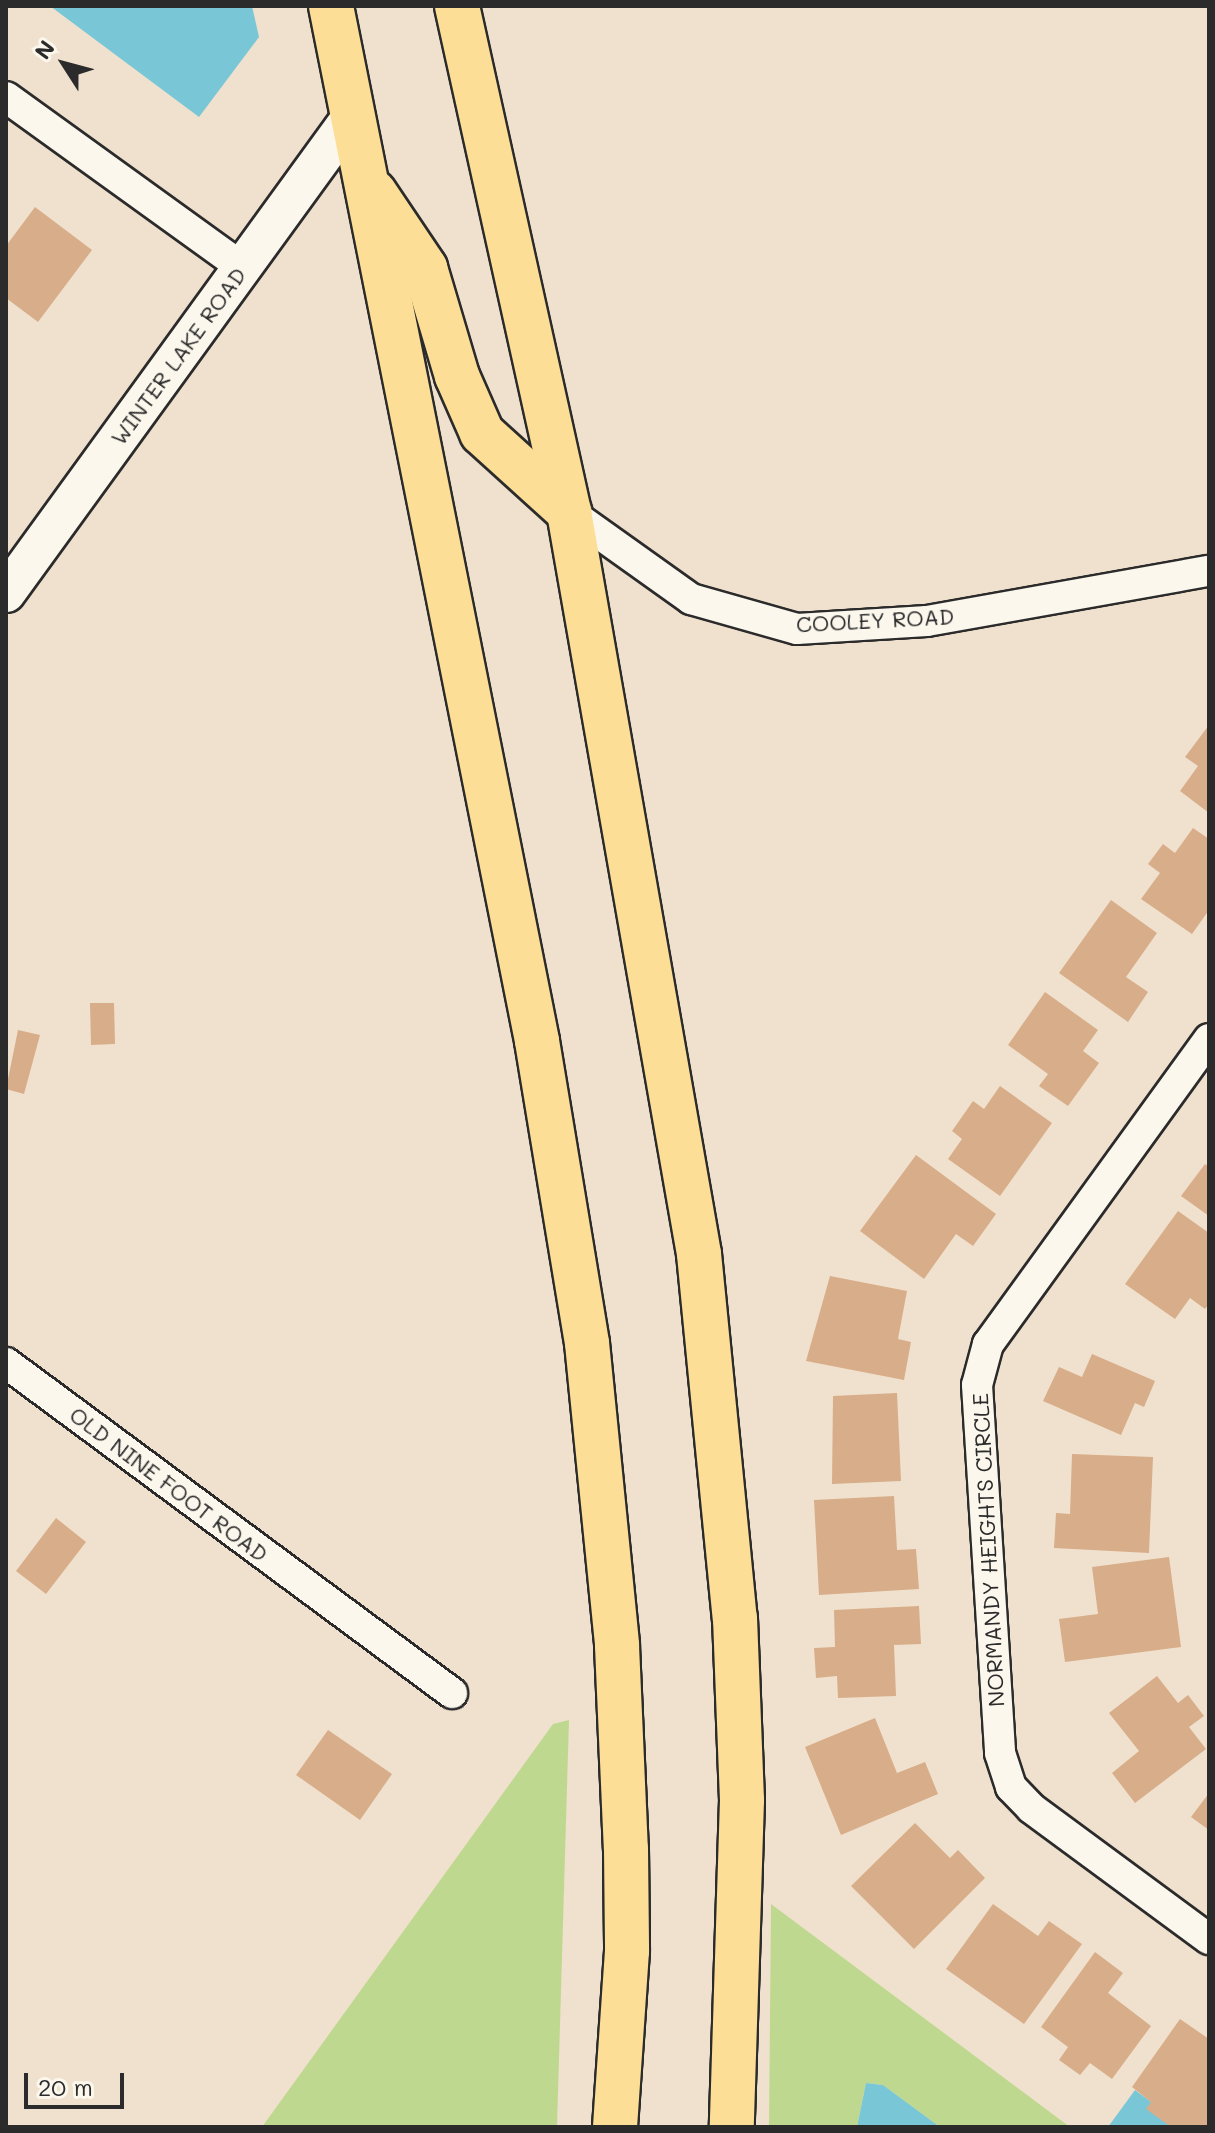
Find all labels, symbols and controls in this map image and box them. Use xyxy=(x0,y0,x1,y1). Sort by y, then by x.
north arrow xyxy=(24,24,104,104)
text: N xyxy=(28,34,61,65)
street label: WINTER LAKE ROAD xyxy=(105,262,251,450)
street label: COOLEY ROAD xyxy=(795,603,955,637)
street label: NORMANDY HEIGHTS CIRCLE xyxy=(967,1392,1009,1708)
street label: OLD NINE FOOT ROAD xyxy=(65,1401,273,1567)
scale bar xyxy=(28,2057,128,2107)
text: 20 m xyxy=(38,2071,93,2102)

